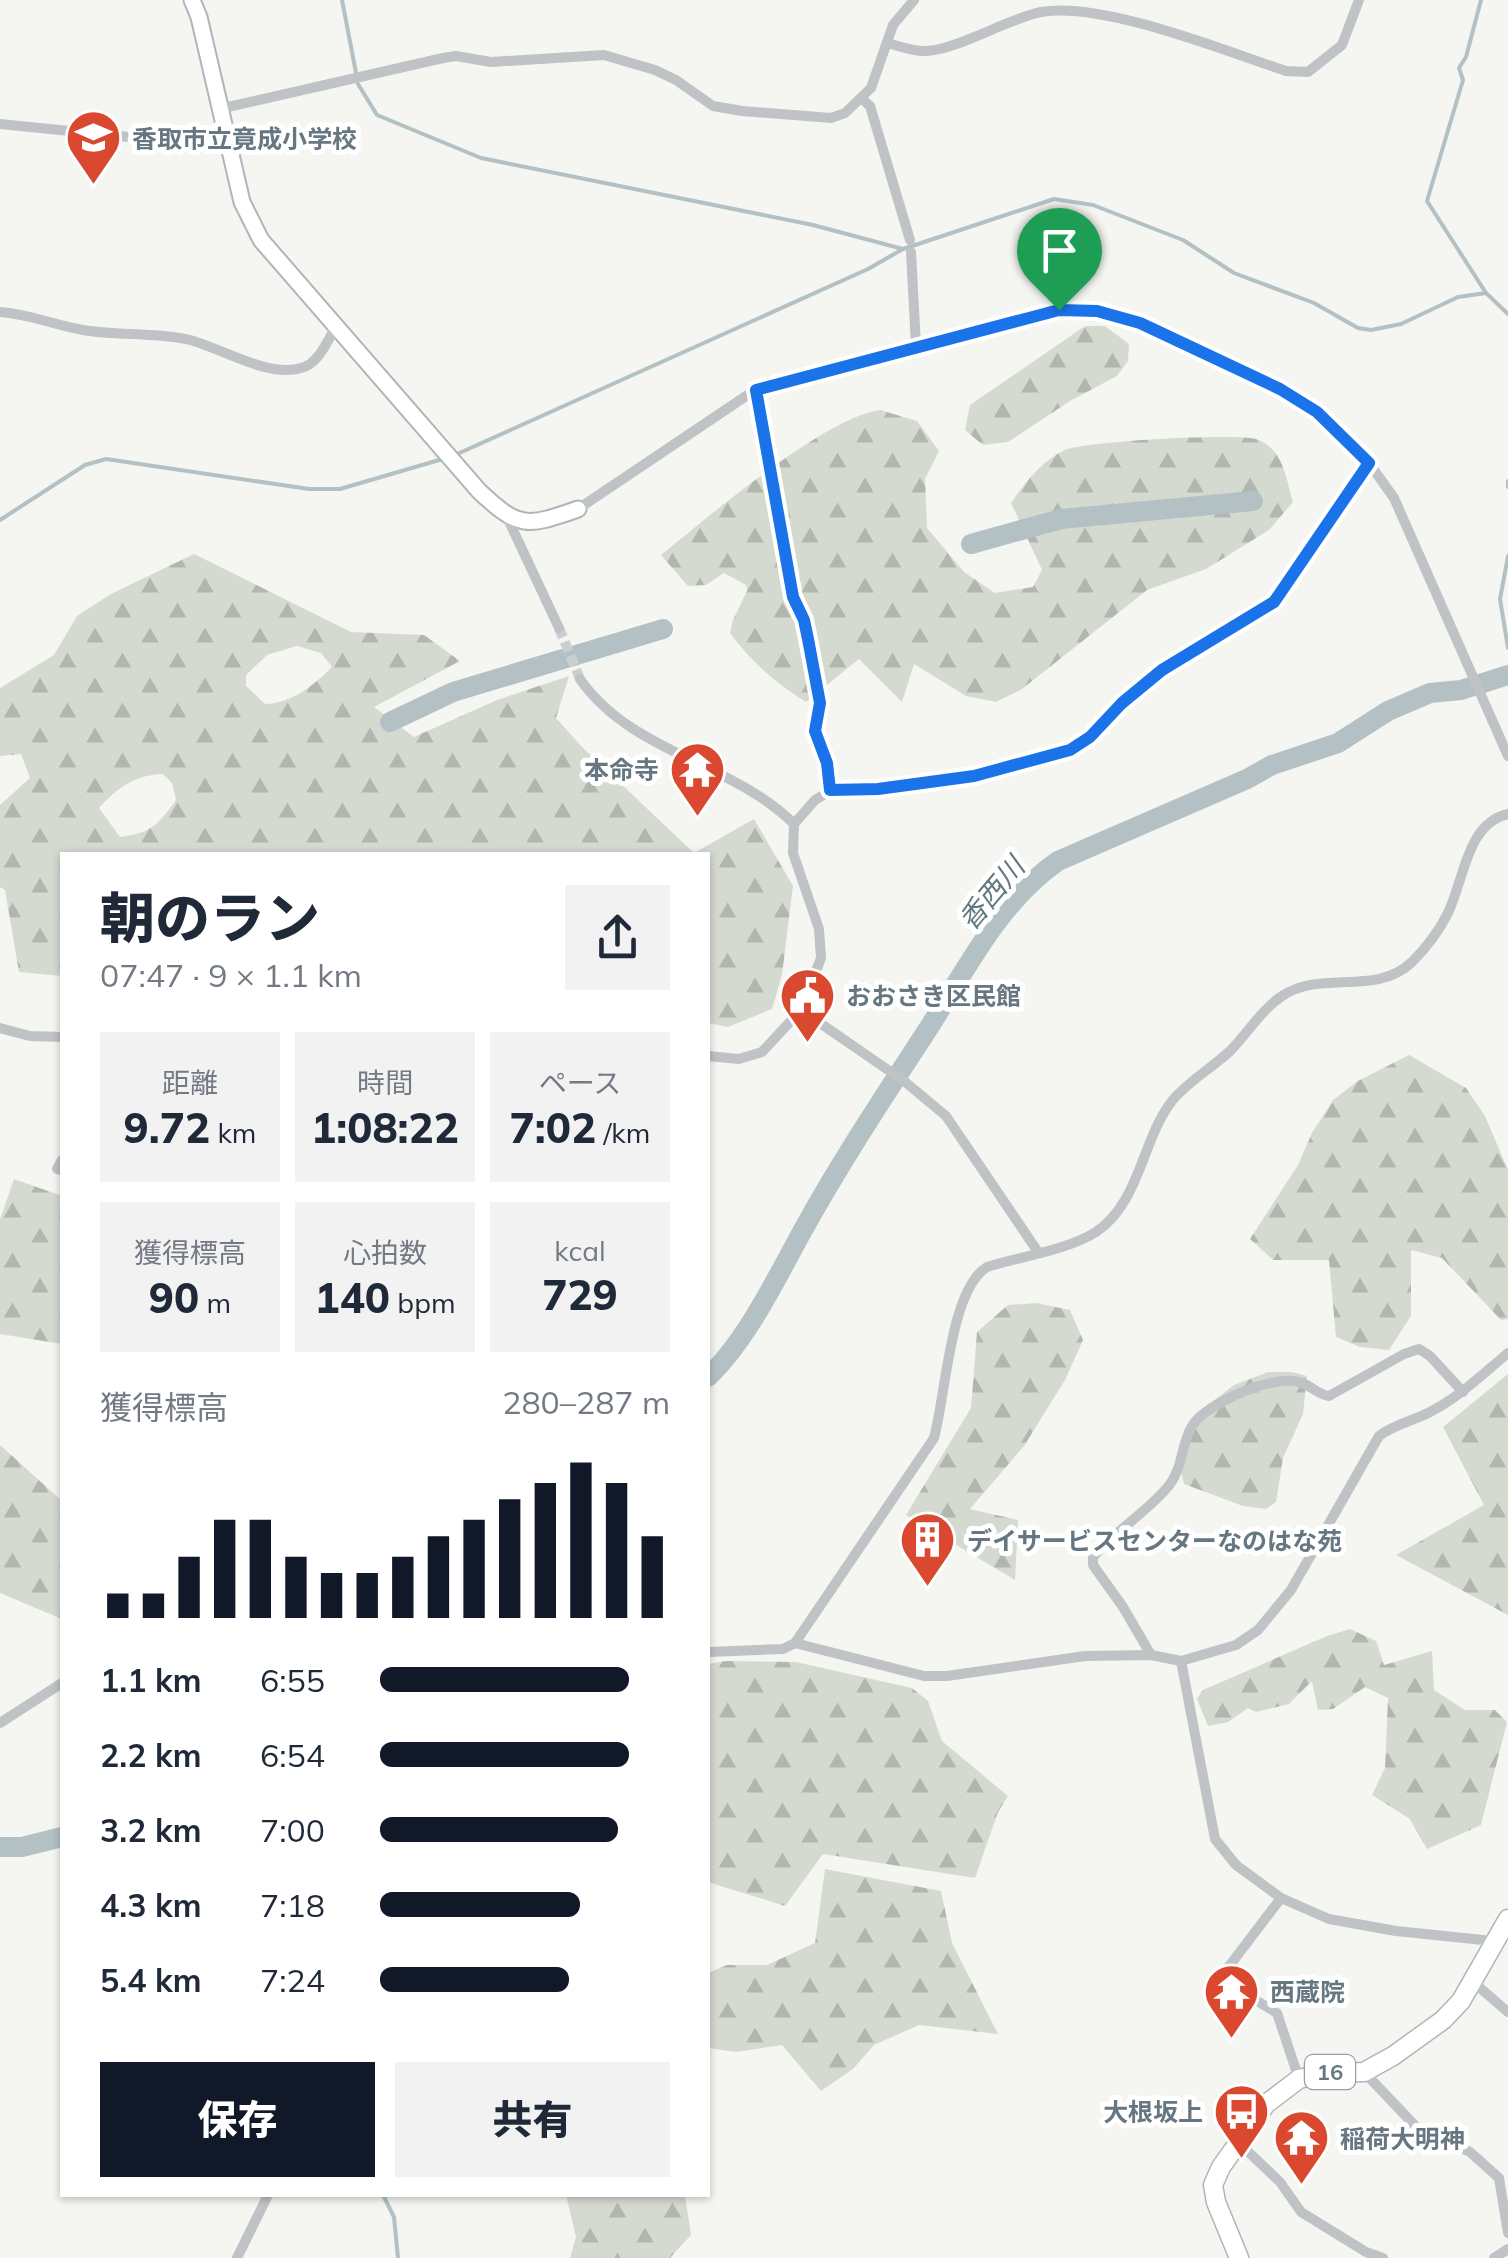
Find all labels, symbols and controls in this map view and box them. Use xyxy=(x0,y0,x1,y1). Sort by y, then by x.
school or university icon: 香取市立竟成小学校 xyxy=(63,108,123,187)
place label: 香取市立竟成小学校 xyxy=(132,123,357,154)
pin xyxy=(1017,208,1102,311)
icon: arrive xyxy=(1032,223,1087,278)
temple icon: 本命寺 xyxy=(668,739,728,818)
place label: 本命寺 xyxy=(584,754,659,785)
water label: 香西川 xyxy=(951,847,1033,936)
text: 朝のラン xyxy=(100,883,320,952)
button: share xyxy=(565,885,670,990)
text: 07:47 · 9 × 1.1 km xyxy=(100,955,362,995)
public building icon: おおさき区民館 xyxy=(777,965,837,1044)
place label: おおさき区民館 xyxy=(846,980,1021,1011)
text: 距離 xyxy=(162,1065,218,1100)
text: 時間 xyxy=(357,1065,413,1100)
text: ペース xyxy=(539,1065,621,1100)
text: 9.72 xyxy=(124,1101,210,1154)
text: 1:08:22 xyxy=(311,1101,459,1154)
text: 7:02 xyxy=(510,1101,596,1154)
text: km xyxy=(210,1115,256,1150)
text: /km xyxy=(596,1115,650,1150)
text: kcal xyxy=(554,1233,606,1268)
text: 獲得標高 xyxy=(134,1235,246,1270)
text: 心拍数 xyxy=(343,1235,427,1270)
text: 729 xyxy=(542,1268,618,1321)
text: 90 xyxy=(149,1271,199,1324)
text: 140 xyxy=(314,1271,390,1324)
text: m xyxy=(199,1285,231,1320)
text: bpm xyxy=(390,1285,456,1320)
text: 280–287 m xyxy=(502,1382,670,1422)
text: 獲得標高 xyxy=(100,1387,228,1427)
building icon: デイサービスセンターなのはな苑 xyxy=(898,1510,958,1589)
place label: デイサービスセンターなのはな苑 xyxy=(967,1525,1342,1556)
text: 1.1 km xyxy=(100,1660,202,1700)
text: 6:55 xyxy=(260,1660,325,1700)
text: 2.2 km xyxy=(100,1735,202,1775)
text: 6:54 xyxy=(260,1735,325,1775)
text: 3.2 km xyxy=(100,1810,202,1850)
text: 7:00 xyxy=(260,1810,325,1850)
text: 4.3 km xyxy=(100,1885,202,1925)
text: 7:18 xyxy=(260,1885,325,1925)
text: 5.4 km xyxy=(100,1960,202,2000)
text: 7:24 xyxy=(260,1960,325,2000)
temple icon: 西蔵院 xyxy=(1201,1961,1261,2040)
place label: 西蔵院 xyxy=(1270,1976,1345,2007)
road number: 16 xyxy=(1305,2055,1355,2089)
button: 保存 xyxy=(100,2062,375,2177)
button: 共有 xyxy=(395,2062,670,2177)
bus stop icon: 大根坂上 xyxy=(1212,2081,1272,2160)
place label: 大根坂上 xyxy=(1103,2096,1203,2127)
temple icon: 稲荷大明神 xyxy=(1271,2108,1331,2187)
place label: 稲荷大明神 xyxy=(1340,2123,1465,2154)

